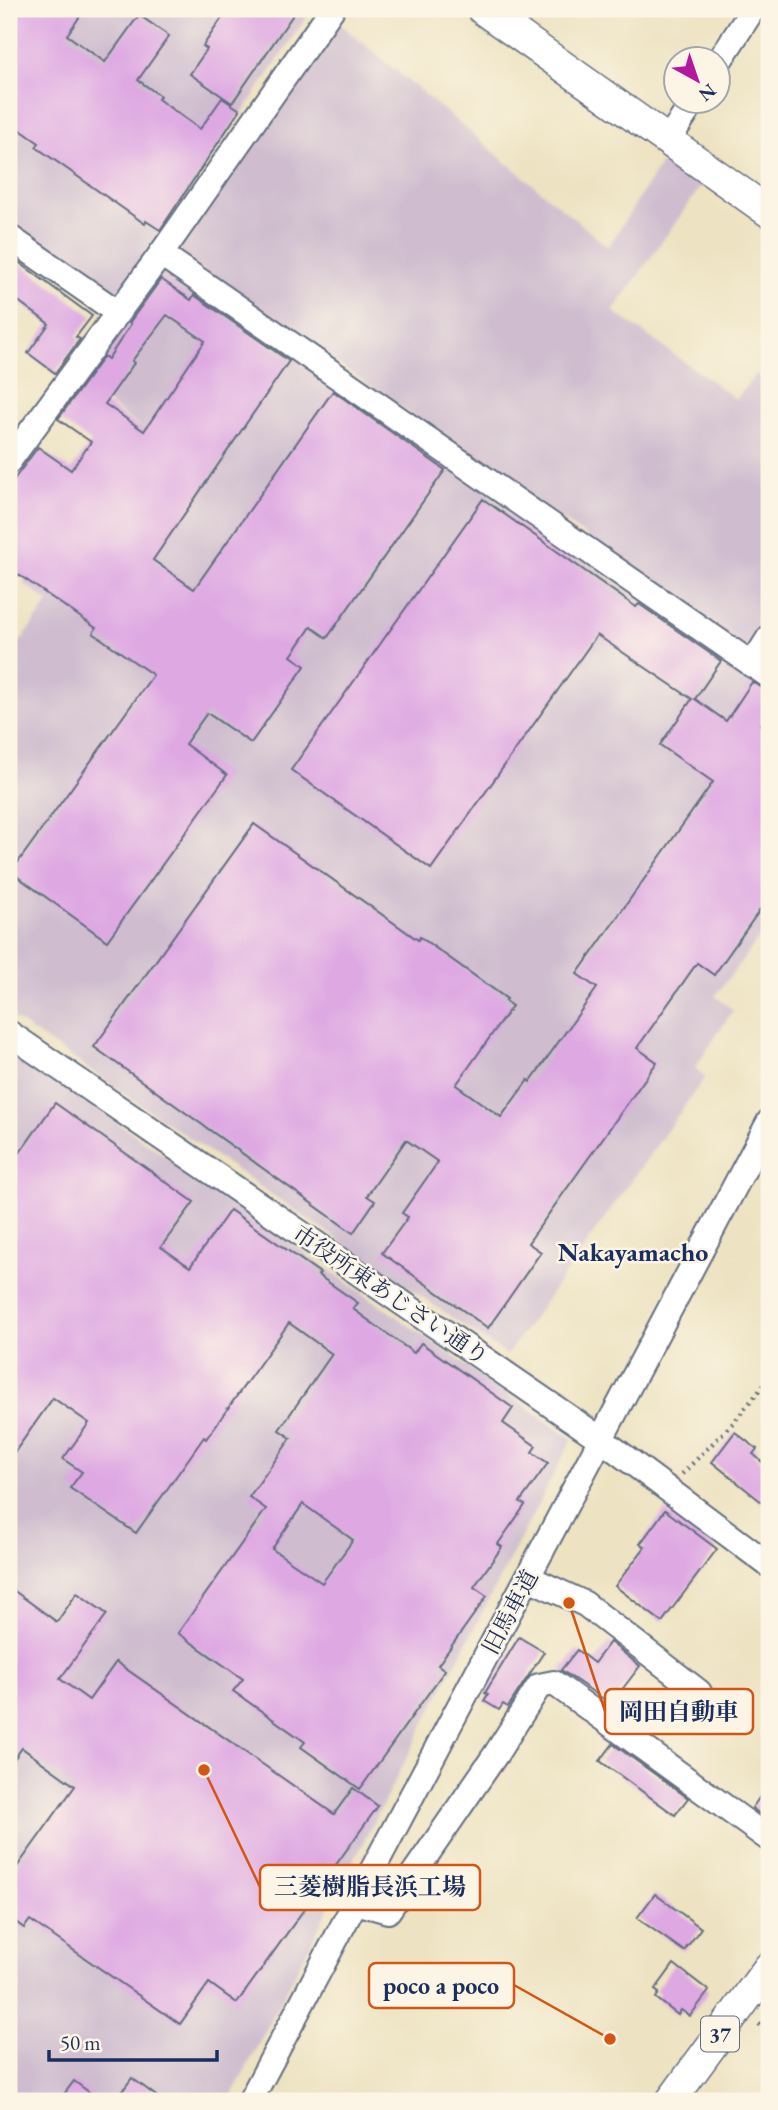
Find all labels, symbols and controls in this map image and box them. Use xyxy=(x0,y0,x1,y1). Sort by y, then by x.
north arrow xyxy=(662,46,732,116)
text: N xyxy=(693,78,722,108)
street label: 市役所東あじさい通り xyxy=(287,1218,495,1372)
district label: Nakayamacho xyxy=(558,1235,708,1269)
street label: 旧馬車道 xyxy=(475,1564,545,1660)
callout: 岡田自動車 xyxy=(605,1689,753,1734)
text: 岡田自動車 xyxy=(619,1696,739,1727)
callout: 三菱樹脂長浜工場 xyxy=(260,1865,480,1910)
text: 三菱樹脂長浜工場 xyxy=(274,1871,466,1902)
callout: poco a poco xyxy=(369,1963,514,2008)
text: poco a poco xyxy=(383,1970,499,2001)
road number: 37 xyxy=(701,2016,739,2052)
scale bar xyxy=(49,2019,217,2063)
text: 50 m xyxy=(60,2029,101,2056)

